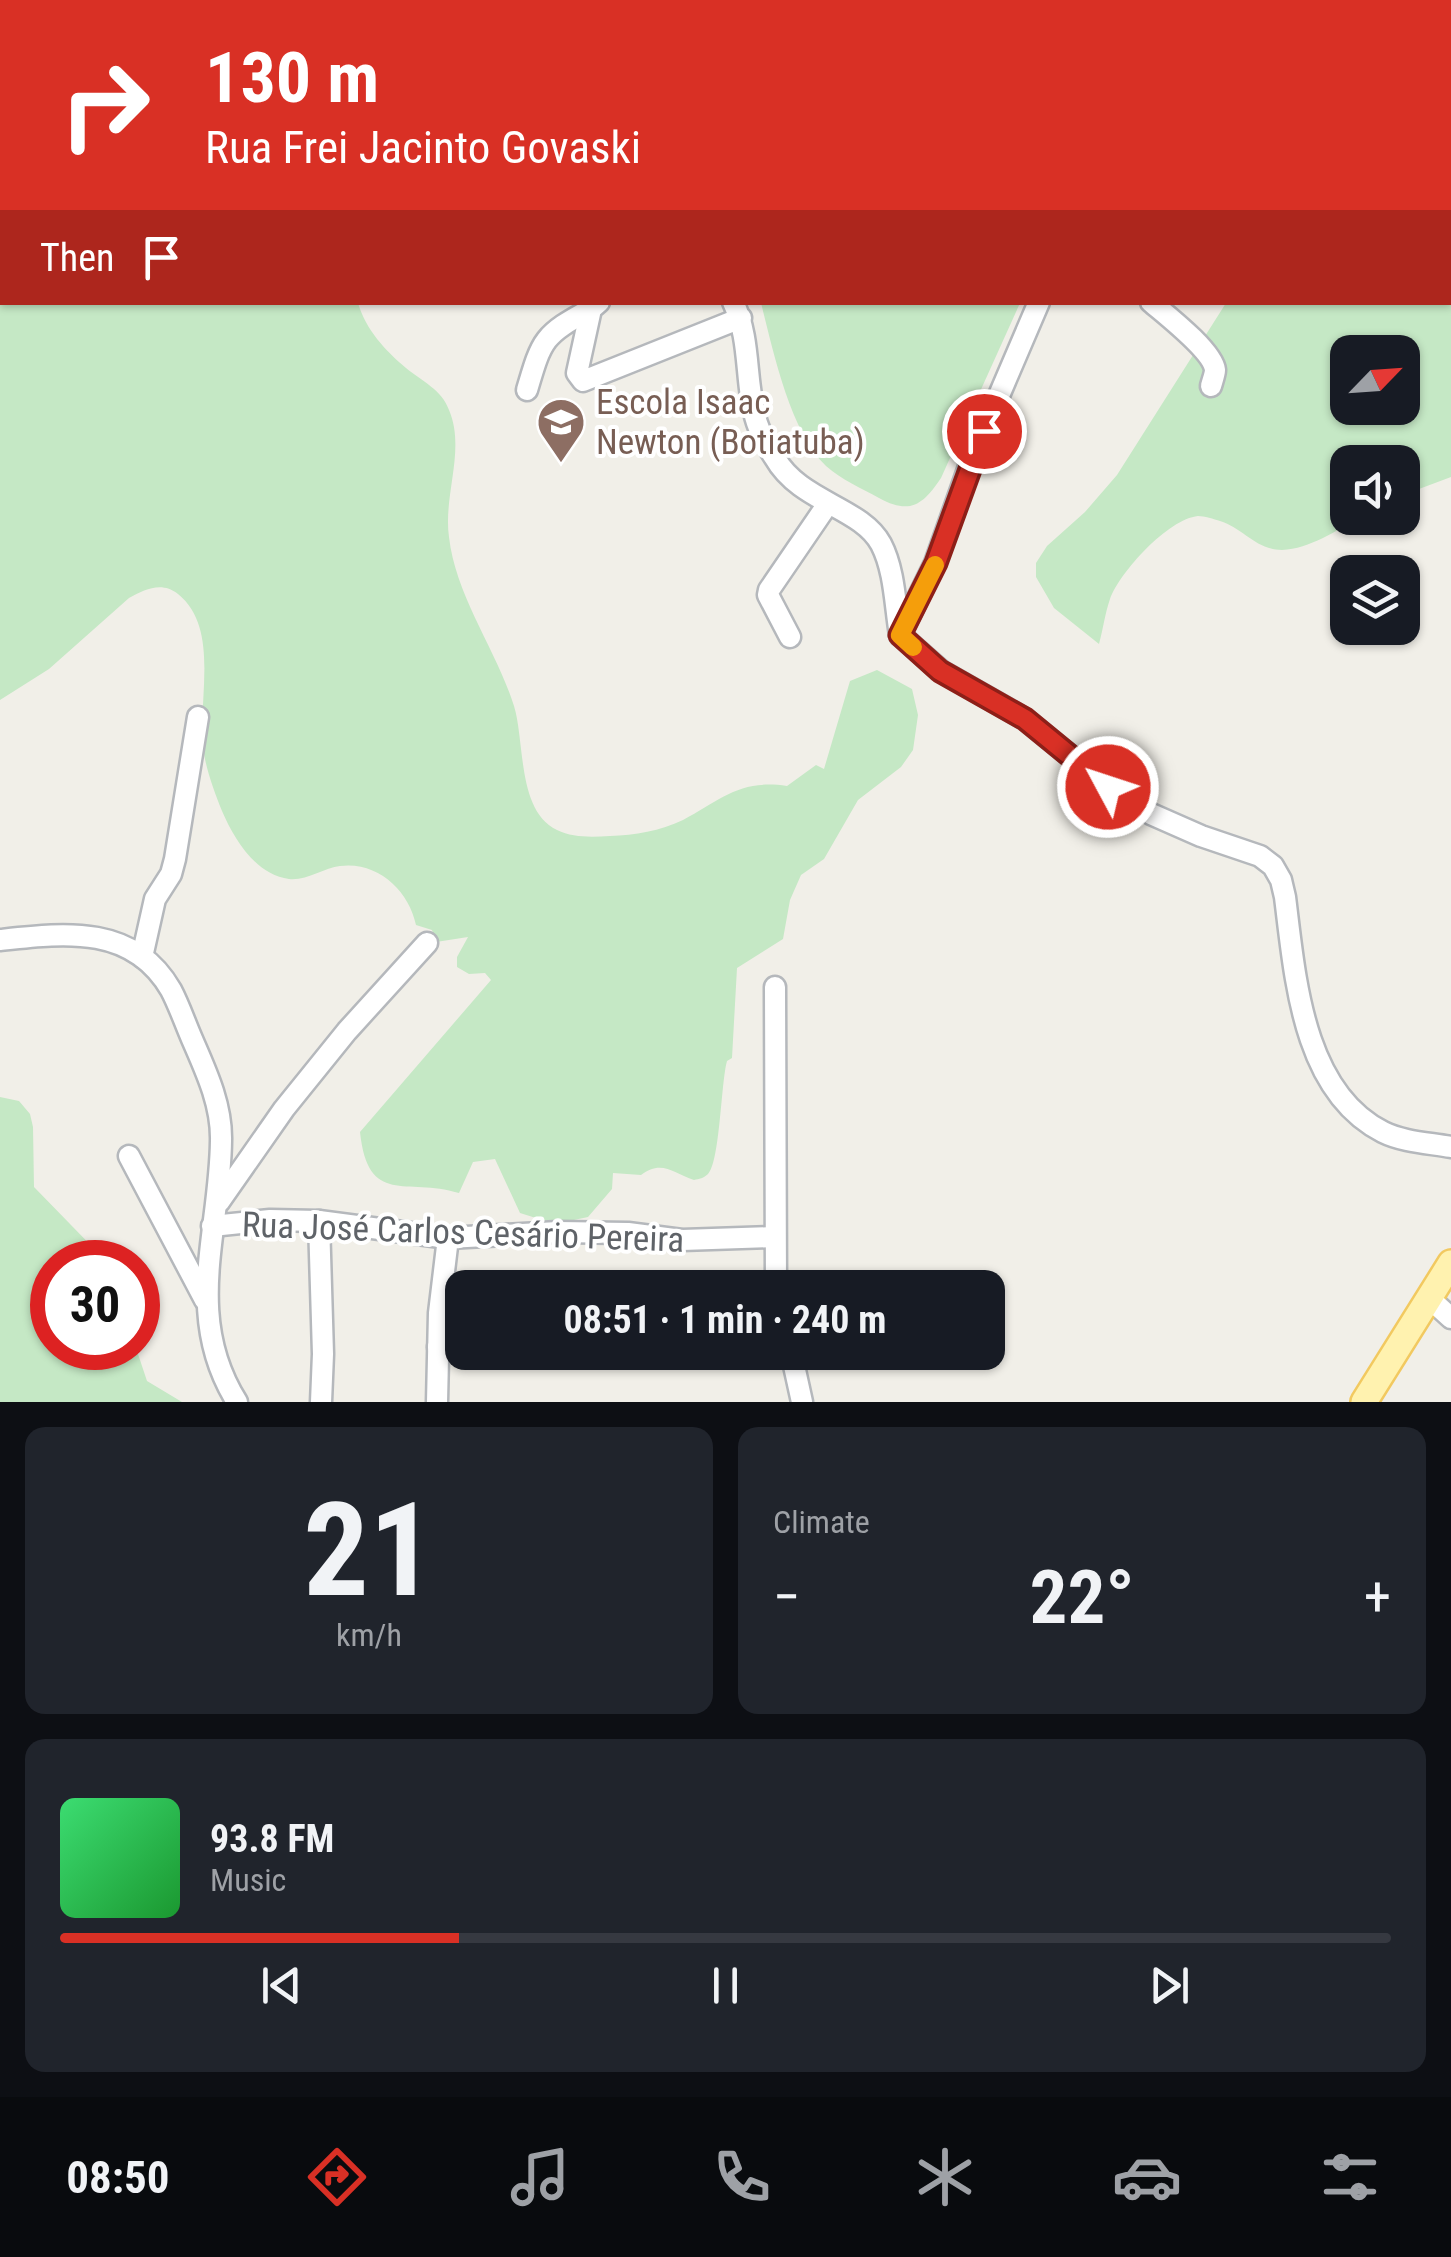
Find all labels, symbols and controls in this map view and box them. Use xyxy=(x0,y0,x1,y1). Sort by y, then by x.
text: 130 m xyxy=(205,37,379,119)
icon: right xyxy=(40,40,170,170)
text: Rua Frei Jacinto Govaski xyxy=(205,121,641,174)
icon: arrive xyxy=(134,230,189,285)
text: Then xyxy=(40,236,114,280)
north arrow xyxy=(1330,335,1420,425)
map controls xyxy=(1330,335,1420,645)
place label: Escola Isaac Newton (Botiatuba) xyxy=(596,382,865,463)
pin xyxy=(942,389,1027,474)
school or university icon: Escola Isaac Newton (Botiatuba) xyxy=(535,396,587,464)
icon: arrive xyxy=(957,404,1012,459)
button: sound xyxy=(1330,445,1420,535)
button: layers xyxy=(1330,555,1420,645)
position arrow xyxy=(1056,735,1160,839)
street label: Rua José Carlos Cesário Pereira xyxy=(241,1204,685,1261)
speed limit sign: 30 xyxy=(30,1240,160,1370)
text: 08:51 · 1 min · 240 m xyxy=(564,1298,886,1342)
text: 21 xyxy=(303,1474,435,1627)
text: Climate xyxy=(773,1503,870,1541)
text: 22° xyxy=(1030,1553,1135,1641)
text: − xyxy=(773,1565,801,1629)
text: + xyxy=(1364,1565,1391,1629)
text: km/h xyxy=(336,1616,402,1654)
text: 93.8 FM xyxy=(210,1817,334,1861)
text: Music xyxy=(210,1861,286,1899)
icon: previous xyxy=(254,1958,309,2013)
icon: pause xyxy=(698,1958,753,2013)
icon: next xyxy=(1142,1958,1197,2013)
icon: directions xyxy=(302,2142,372,2212)
icon: music xyxy=(505,2142,575,2212)
icon: phone xyxy=(707,2142,777,2212)
icon: climate xyxy=(910,2142,980,2212)
icon: car xyxy=(1112,2142,1182,2212)
icon: filters xyxy=(1315,2142,1385,2212)
text: 08:50 xyxy=(66,2151,170,2204)

